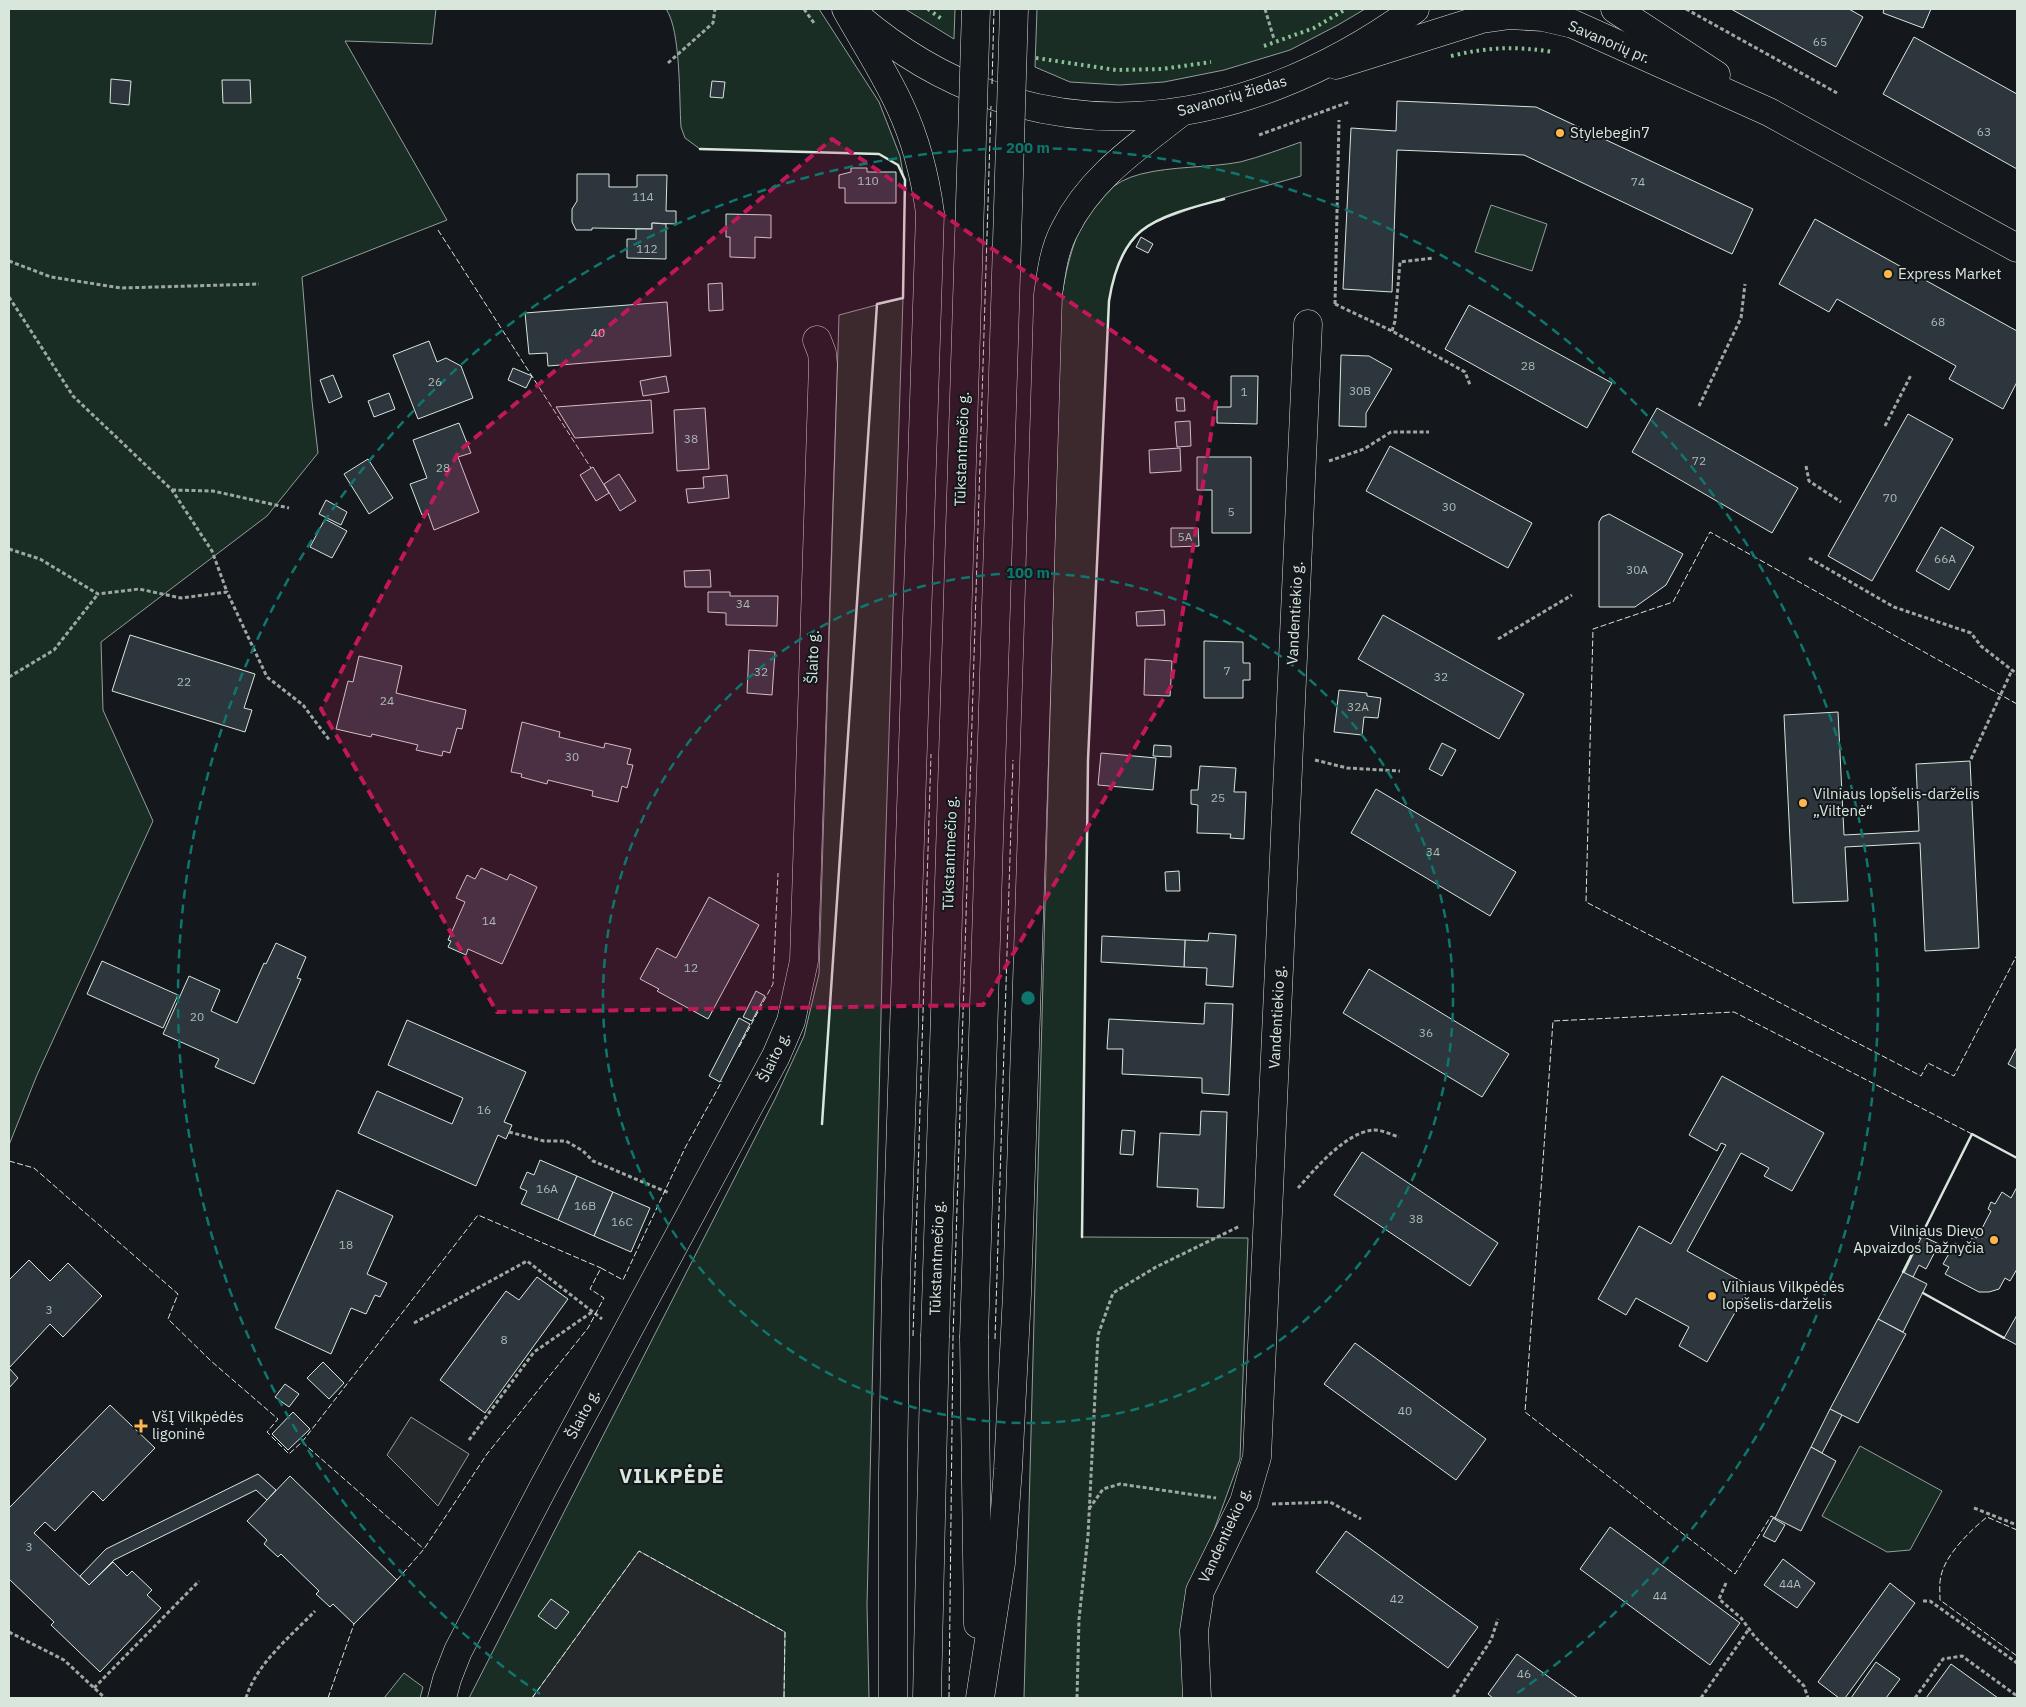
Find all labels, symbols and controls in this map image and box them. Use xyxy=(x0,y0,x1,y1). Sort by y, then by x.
street label: Savanorių pr. xyxy=(1565,16,1653,67)
house number: 65 xyxy=(1813,34,1827,49)
street label: Savanorių žiedas xyxy=(1175,71,1289,120)
place label: Stylebegin7 xyxy=(1570,123,1650,142)
house number: 63 xyxy=(1977,124,1991,139)
marker: Stylebegin7 xyxy=(1554,127,1566,139)
text: 200 m xyxy=(1006,138,1050,157)
house number: 110 xyxy=(857,173,879,188)
house number: 74 xyxy=(1631,174,1645,189)
house number: 114 xyxy=(632,189,654,204)
house number: 112 xyxy=(636,241,658,256)
place label: Express Market xyxy=(1898,264,2002,283)
marker: Express Market xyxy=(1882,268,1894,280)
house number: 68 xyxy=(1931,314,1945,329)
house number: 40 xyxy=(591,325,605,340)
house number: 28 xyxy=(1521,358,1535,373)
house number: 26 xyxy=(428,374,442,389)
house number: 30B xyxy=(1349,383,1371,398)
house number: 1 xyxy=(1240,384,1248,399)
street label: Tūkstantmečio g. xyxy=(950,391,973,507)
house number: 38 xyxy=(684,431,698,446)
house number: 72 xyxy=(1692,453,1706,468)
house number: 28 xyxy=(436,460,450,475)
house number: 70 xyxy=(1883,490,1897,505)
house number: 30 xyxy=(1442,499,1456,514)
house number: 5 xyxy=(1227,504,1235,519)
house number: 5A xyxy=(1178,529,1193,544)
house number: 66A xyxy=(1934,551,1956,566)
street label: Vandentiekio g. xyxy=(1282,561,1307,665)
house number: 30A xyxy=(1626,562,1648,577)
text: 100 m xyxy=(1006,563,1050,582)
house number: 34 xyxy=(736,596,750,611)
street label: Šlaito g. xyxy=(802,630,823,684)
house number: 7 xyxy=(1223,663,1231,678)
house number: 32 xyxy=(754,664,768,679)
house number: 32 xyxy=(1434,669,1448,684)
house number: 22 xyxy=(177,674,191,689)
house number: 24 xyxy=(380,693,394,708)
house number: 32A xyxy=(1347,699,1369,714)
house number: 30 xyxy=(565,749,579,764)
place label: Vilniaus lopšelis-darželis „Viltenė“ xyxy=(1813,784,1980,820)
house number: 25 xyxy=(1211,790,1225,805)
street label: Tūkstantmečio g. xyxy=(938,795,961,911)
marker: Vilniaus lopšelis-darželis „Viltenė“ xyxy=(1797,797,1809,809)
house number: 34 xyxy=(1426,844,1440,859)
house number: 14 xyxy=(482,913,496,928)
house number: 12 xyxy=(684,960,698,975)
street label: Vandentiekio g. xyxy=(1264,965,1289,1069)
centre of rings xyxy=(1019,989,1037,1007)
house number: 20 xyxy=(190,1009,204,1024)
house number: 36 xyxy=(1419,1025,1433,1040)
street label: Šlaito g. xyxy=(753,1028,794,1085)
house number: 16 xyxy=(477,1102,491,1117)
house number: 16A xyxy=(536,1181,558,1196)
house number: 16B xyxy=(574,1198,596,1213)
street label: Tūkstantmečio g. xyxy=(925,1200,948,1316)
house number: 38 xyxy=(1409,1211,1423,1226)
house number: 16C xyxy=(611,1214,633,1229)
place label: Vilniaus Dievo Apvaizdos bažnyčia xyxy=(1853,1221,1984,1257)
marker: Vilniaus Dievo Apvaizdos bažnyčia xyxy=(1988,1234,2000,1246)
house number: 18 xyxy=(339,1237,353,1252)
place label: Vilniaus Vilkpėdės lopšelis-darželis xyxy=(1722,1277,1845,1313)
marker: Vilniaus Vilkpėdės lopšelis-darželis xyxy=(1706,1290,1718,1302)
house number: 3 xyxy=(45,1302,53,1317)
house number: 8 xyxy=(500,1332,508,1347)
street label: Šlaito g. xyxy=(562,1386,604,1442)
house number: 40 xyxy=(1398,1403,1412,1418)
place label: VšĮ Vilkpėdės ligoninė xyxy=(152,1407,244,1443)
marker: VšĮ Vilkpėdės ligoninė xyxy=(134,1419,148,1433)
district label: VILKPĖDĖ xyxy=(619,1462,725,1489)
street label: Vandentiekio g. xyxy=(1194,1484,1255,1586)
house number: 3 xyxy=(25,1539,33,1554)
house number: 44A xyxy=(1779,1576,1801,1591)
house number: 44 xyxy=(1653,1588,1667,1603)
house number: 42 xyxy=(1390,1591,1404,1606)
house number: 46 xyxy=(1517,1666,1531,1681)

